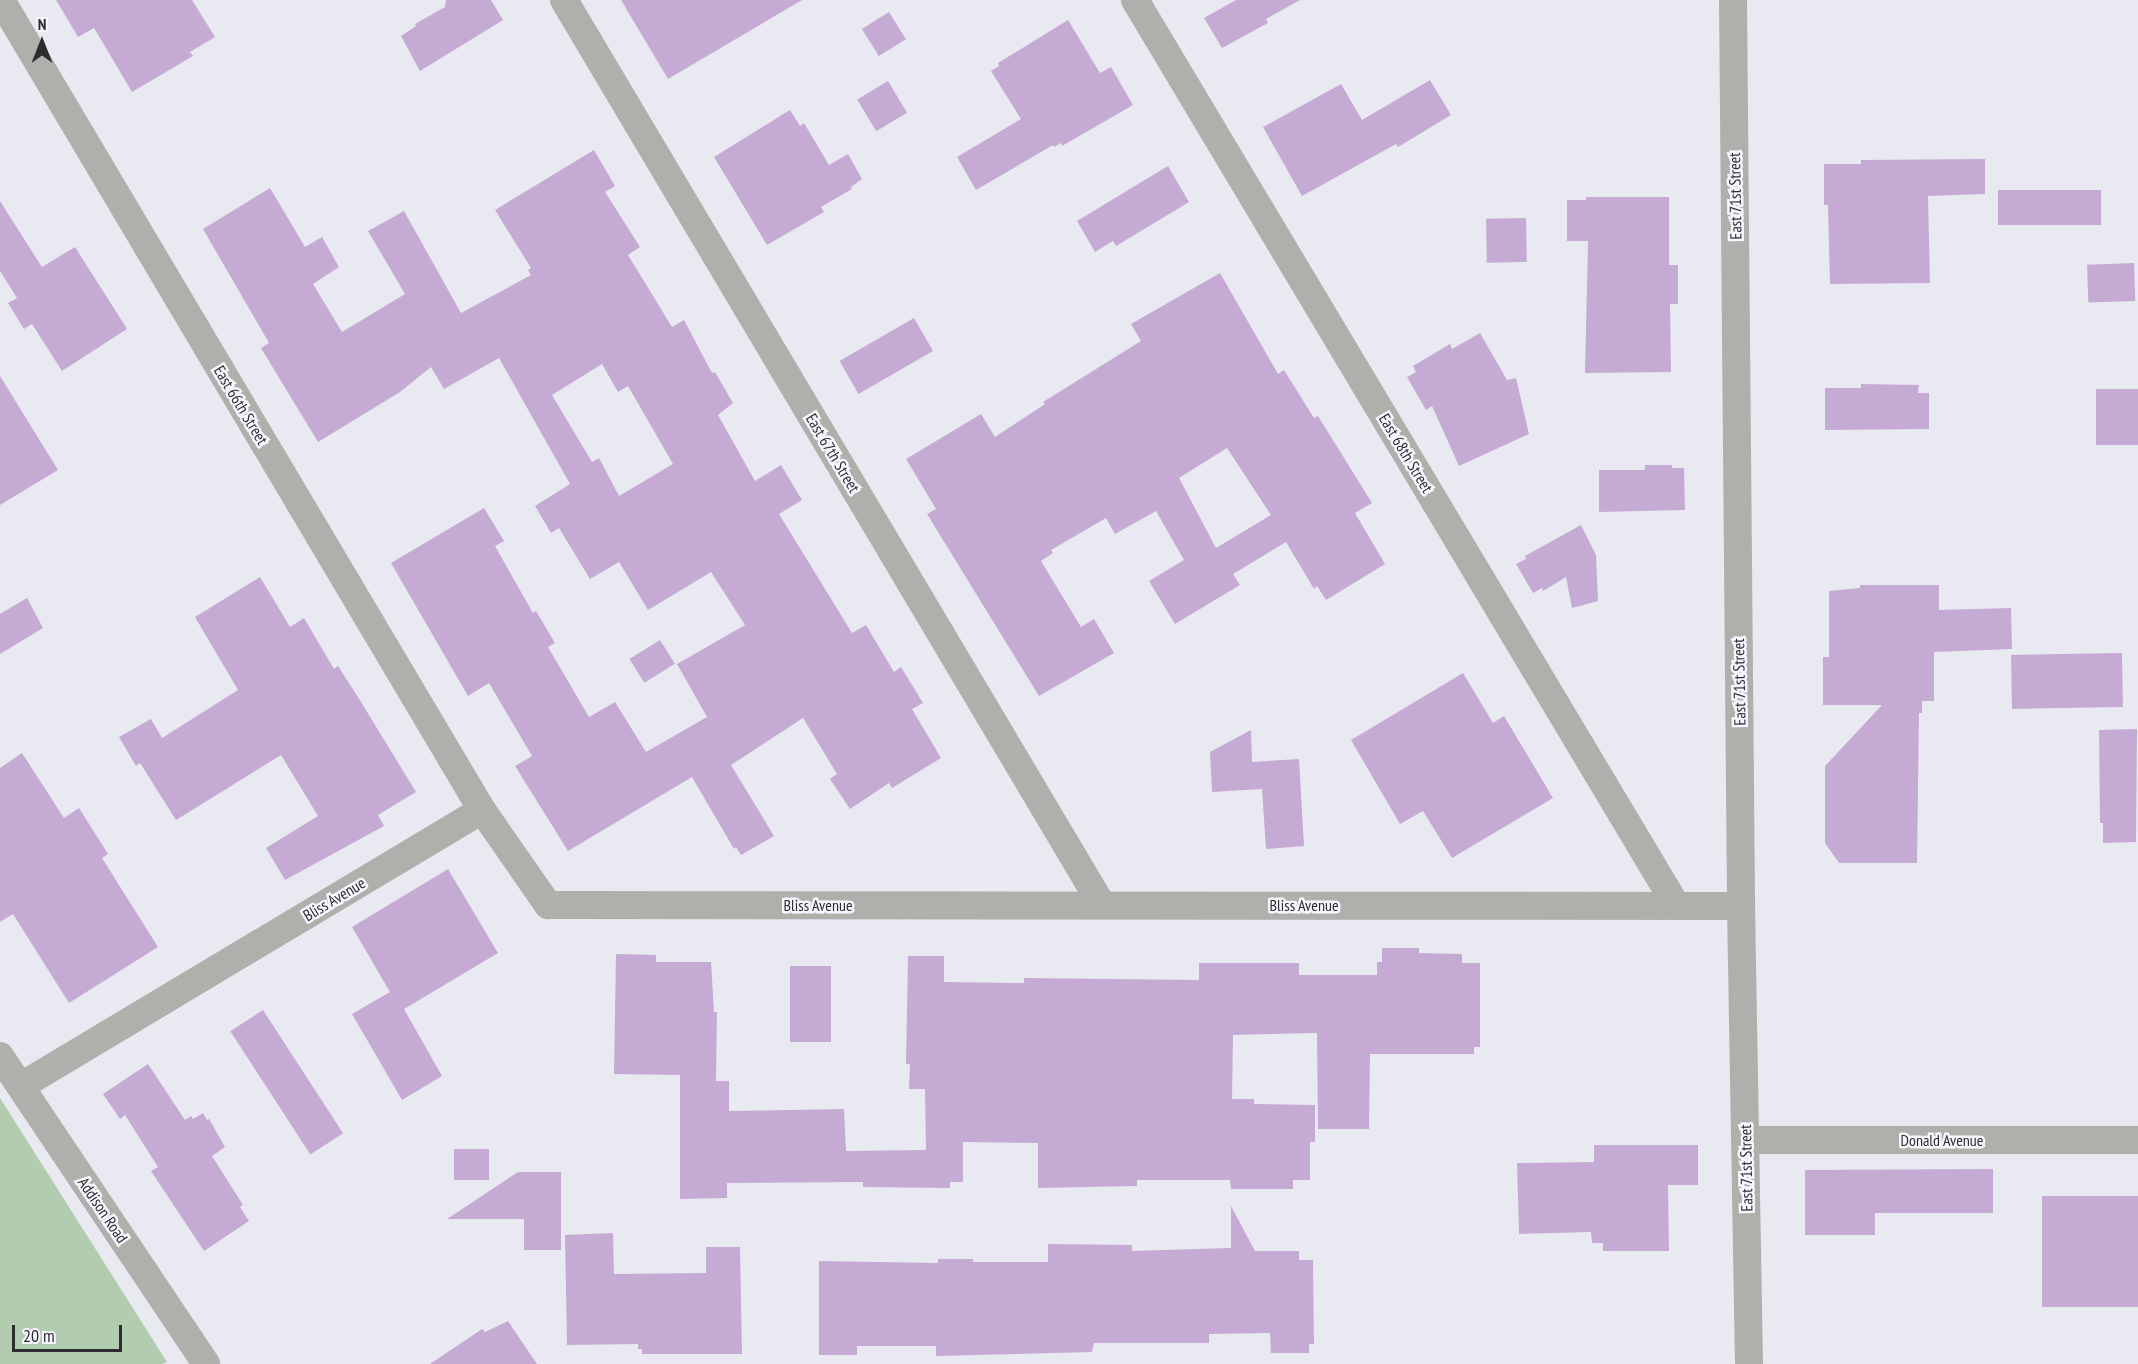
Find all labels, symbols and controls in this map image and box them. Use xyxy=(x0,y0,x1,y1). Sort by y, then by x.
north arrow xyxy=(12,12,72,72)
text: N xyxy=(38,14,46,34)
street label: East 71st Street xyxy=(1725,152,1745,240)
street label: East 66th Street xyxy=(210,362,272,448)
street label: East 67th Street xyxy=(802,410,864,496)
street label: East 68th Street xyxy=(1375,410,1437,496)
street label: East 71st Street xyxy=(1729,638,1749,726)
street label: Bliss Avenue xyxy=(299,873,369,925)
street label: Bliss Avenue xyxy=(783,895,853,915)
street label: Bliss Avenue xyxy=(1269,895,1339,915)
street label: East 71st Street xyxy=(1736,1124,1756,1212)
street label: Donald Avenue xyxy=(1900,1130,1984,1150)
street label: Addison Road xyxy=(74,1174,132,1246)
scale bar xyxy=(15,1313,124,1351)
text: 20 m xyxy=(23,1324,55,1347)

